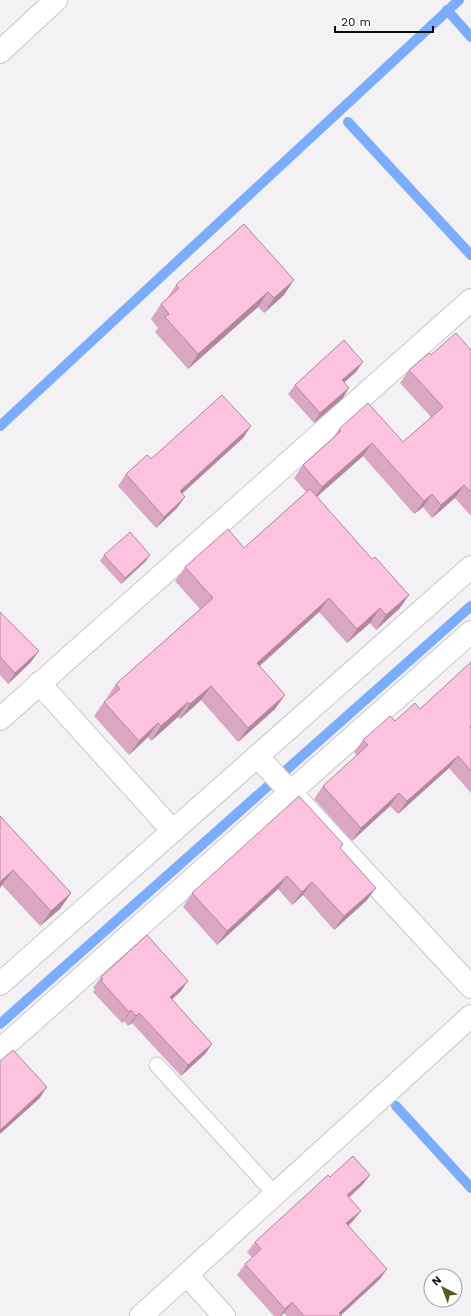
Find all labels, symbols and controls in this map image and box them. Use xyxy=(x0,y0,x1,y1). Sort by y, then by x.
scale bar xyxy=(335,8,433,34)
text: 20 m xyxy=(341,15,371,29)
north arrow xyxy=(423,1268,463,1308)
text: N xyxy=(429,1273,444,1288)

